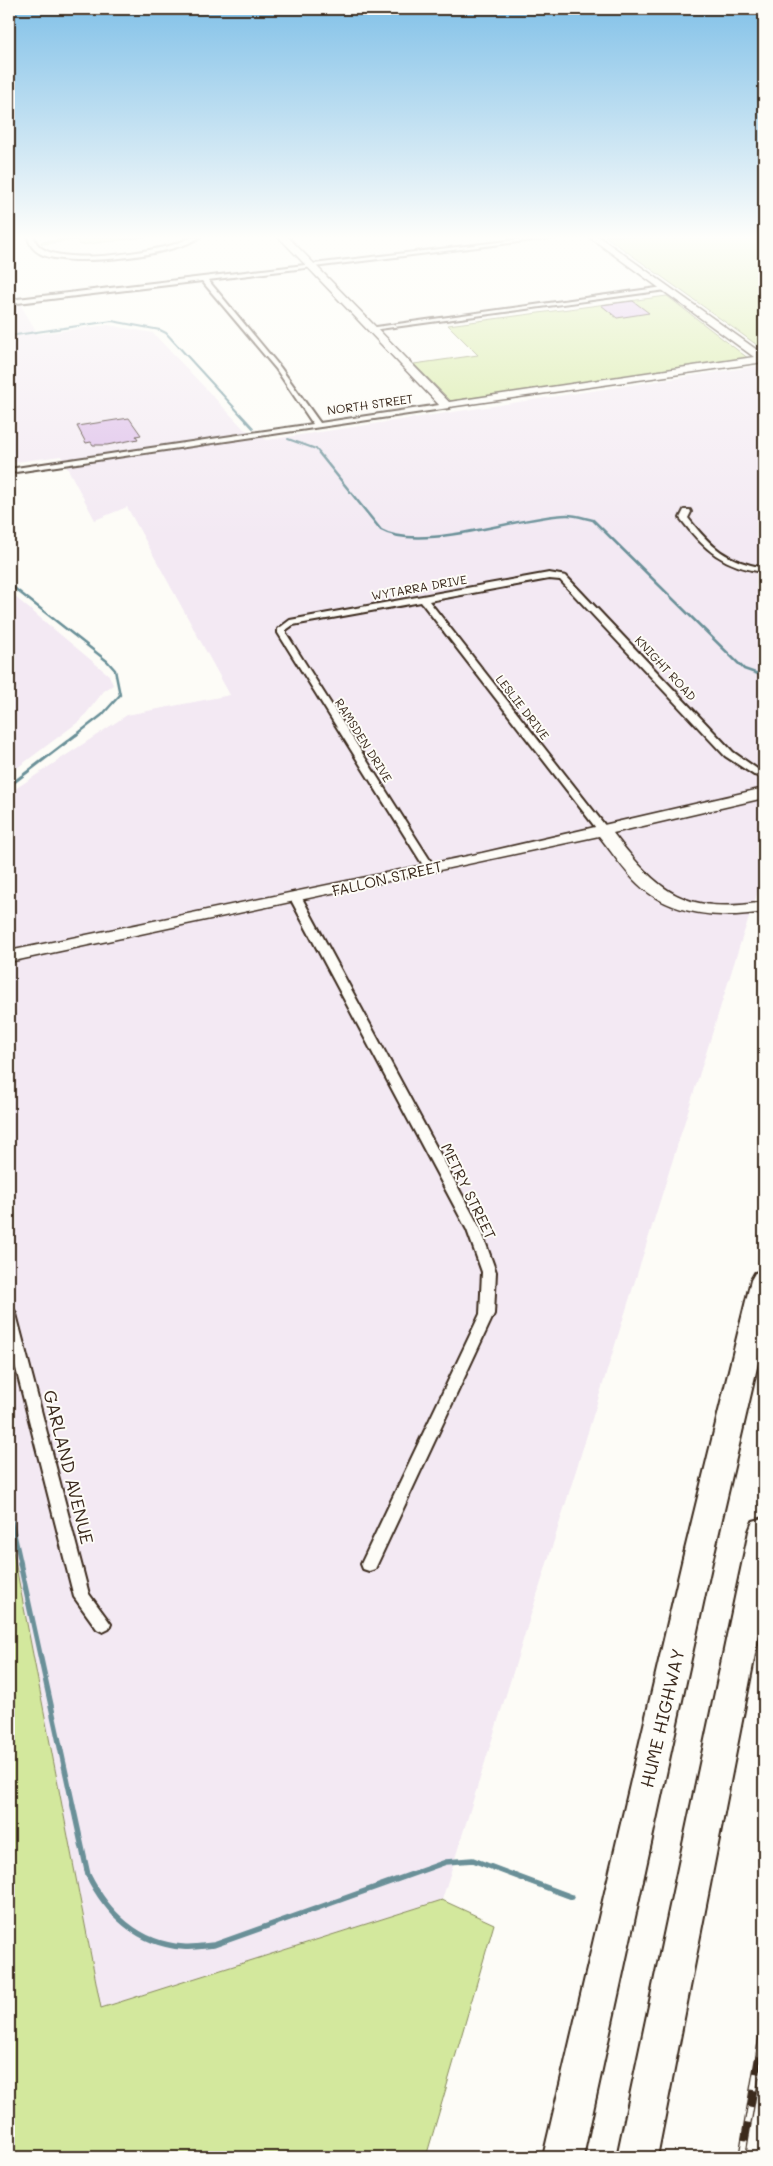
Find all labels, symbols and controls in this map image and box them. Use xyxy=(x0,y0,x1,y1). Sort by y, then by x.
street label: NORTH STREET xyxy=(326,390,414,418)
street label: WYTARRA DRIVE xyxy=(370,571,468,603)
street label: KNIGHT ROAD xyxy=(632,632,700,704)
street label: LESLIE DRIVE xyxy=(493,671,553,743)
street label: RAMSDEN DRIVE xyxy=(332,695,396,785)
street label: FALLON STREET xyxy=(330,856,444,900)
street label: METRY STREET xyxy=(437,1139,501,1243)
street label: GARLAND AVENUE xyxy=(38,1387,100,1547)
street label: HUME HIGHWAY xyxy=(634,1646,690,1790)

